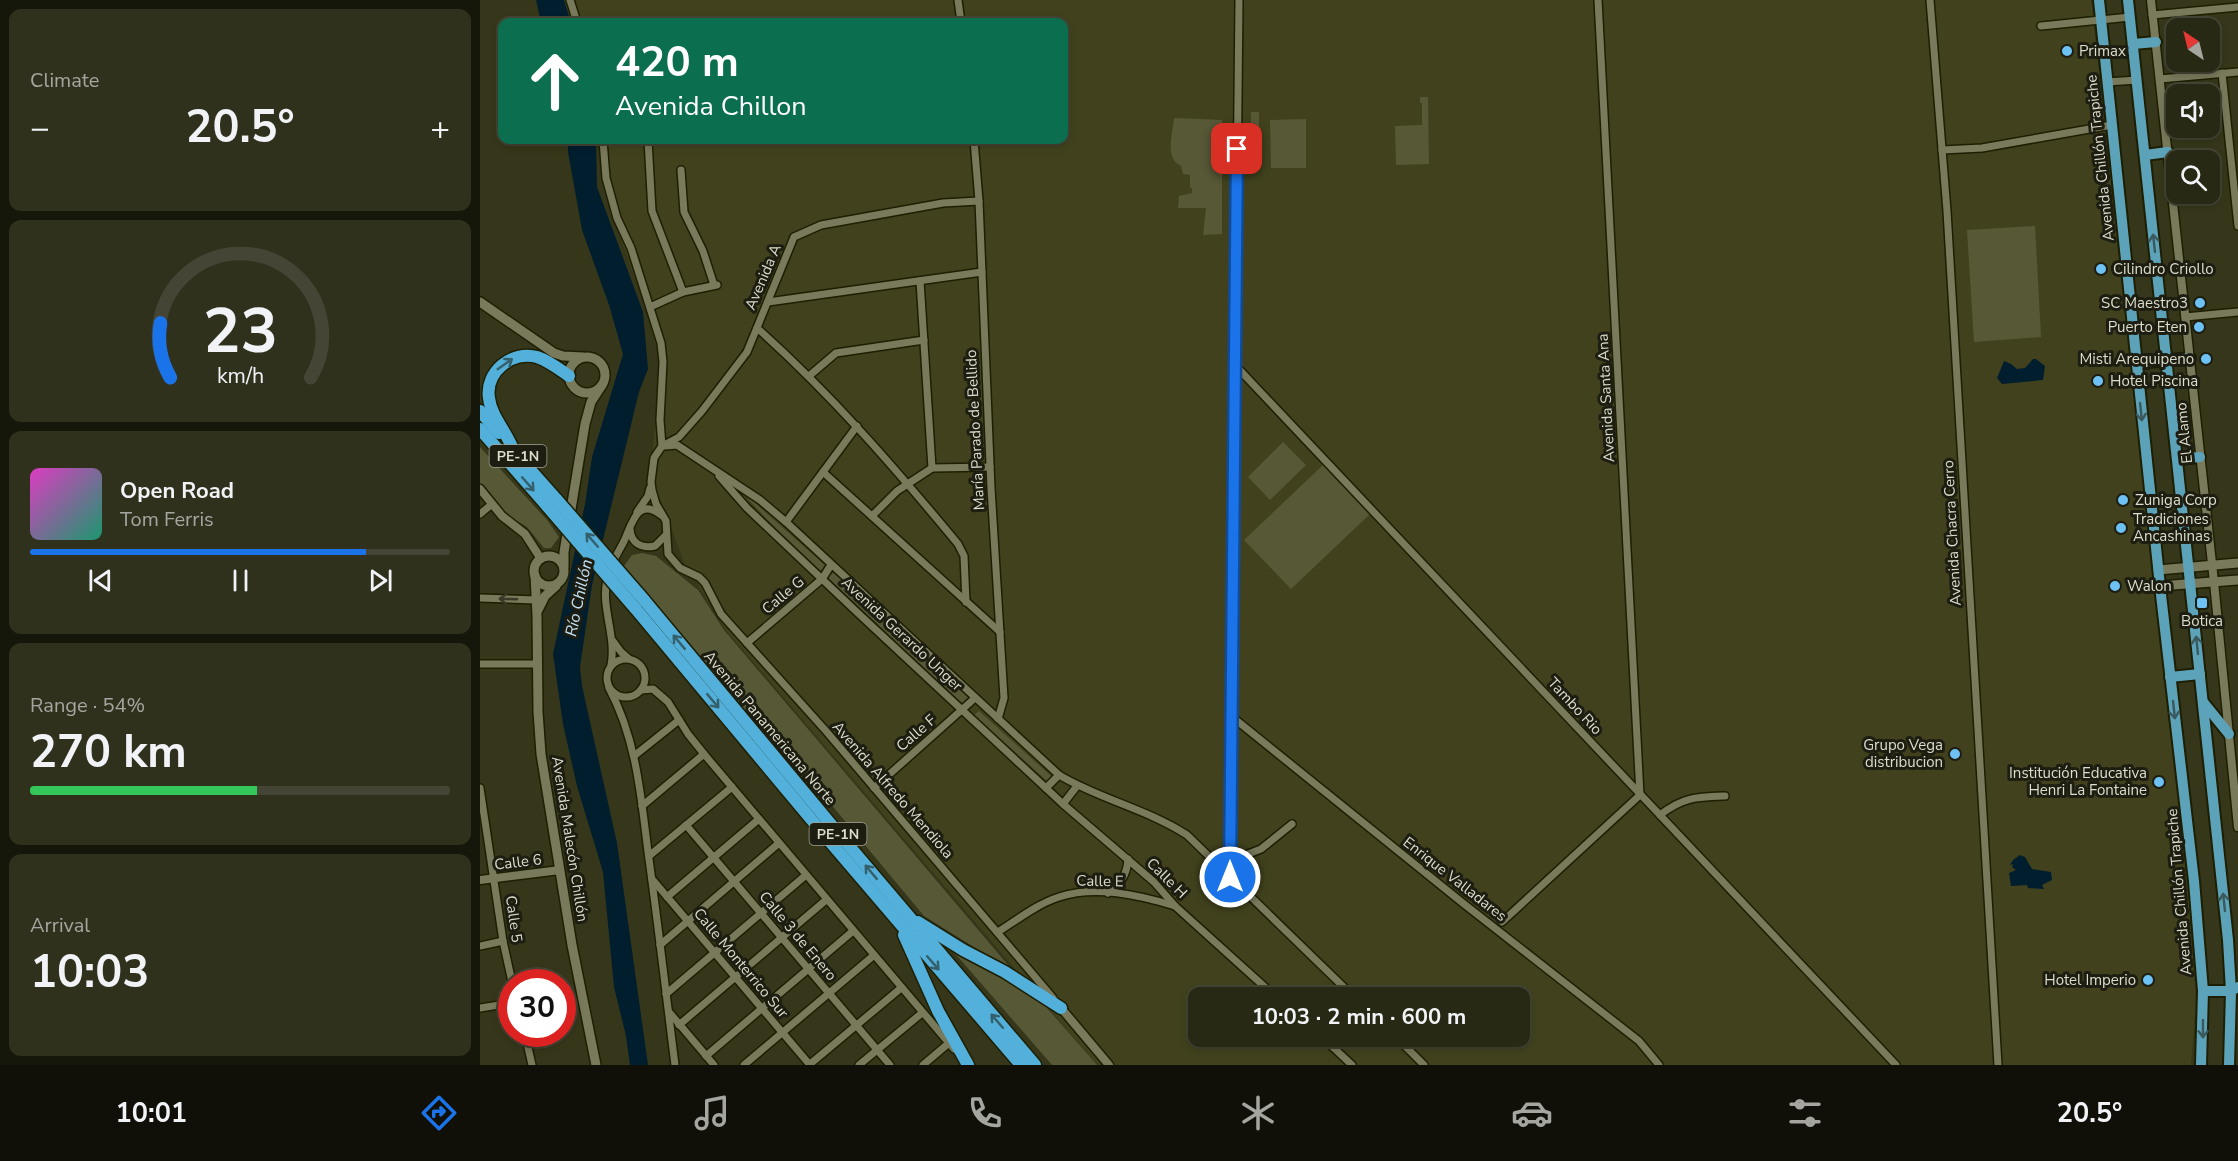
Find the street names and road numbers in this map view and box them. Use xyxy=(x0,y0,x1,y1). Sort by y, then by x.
street label: Avenida Chillón Trapiche xyxy=(2081,74,2119,242)
street label: Avenida A xyxy=(740,241,786,313)
street label: Avenida Santa Ana xyxy=(1593,333,1619,463)
street label: María Parado de Bellido xyxy=(961,349,989,511)
street label: El Alamo xyxy=(2171,401,2197,465)
road number: PE-1N xyxy=(489,445,546,467)
street label: Avenida Chacra Cerro xyxy=(1938,460,1966,606)
street label: Calle G xyxy=(758,571,808,619)
street label: Avenida Gerardo Unger xyxy=(837,573,967,696)
street label: Avenida Panamericana Norte xyxy=(700,647,840,809)
street label: Tambo Rio xyxy=(1543,673,1607,739)
street label: Calle F xyxy=(892,710,940,756)
street label: Avenida Alfredo Mendiola xyxy=(828,717,958,863)
street label: Avenida Malecón Chillón xyxy=(547,755,593,923)
street label: Avenida Chillón Trapiche xyxy=(2162,808,2196,976)
road number: PE-1N xyxy=(810,823,866,845)
street label: Enrique Valladares xyxy=(1399,832,1511,926)
street label: Calle 6 xyxy=(493,849,543,875)
street label: Calle H xyxy=(1142,853,1192,903)
street label: Calle E xyxy=(1076,871,1124,891)
street label: Calle 3 de Enero xyxy=(755,887,841,985)
street label: Calle 5 xyxy=(501,894,527,944)
street label: Calle Monterrico Sur xyxy=(689,904,793,1023)

